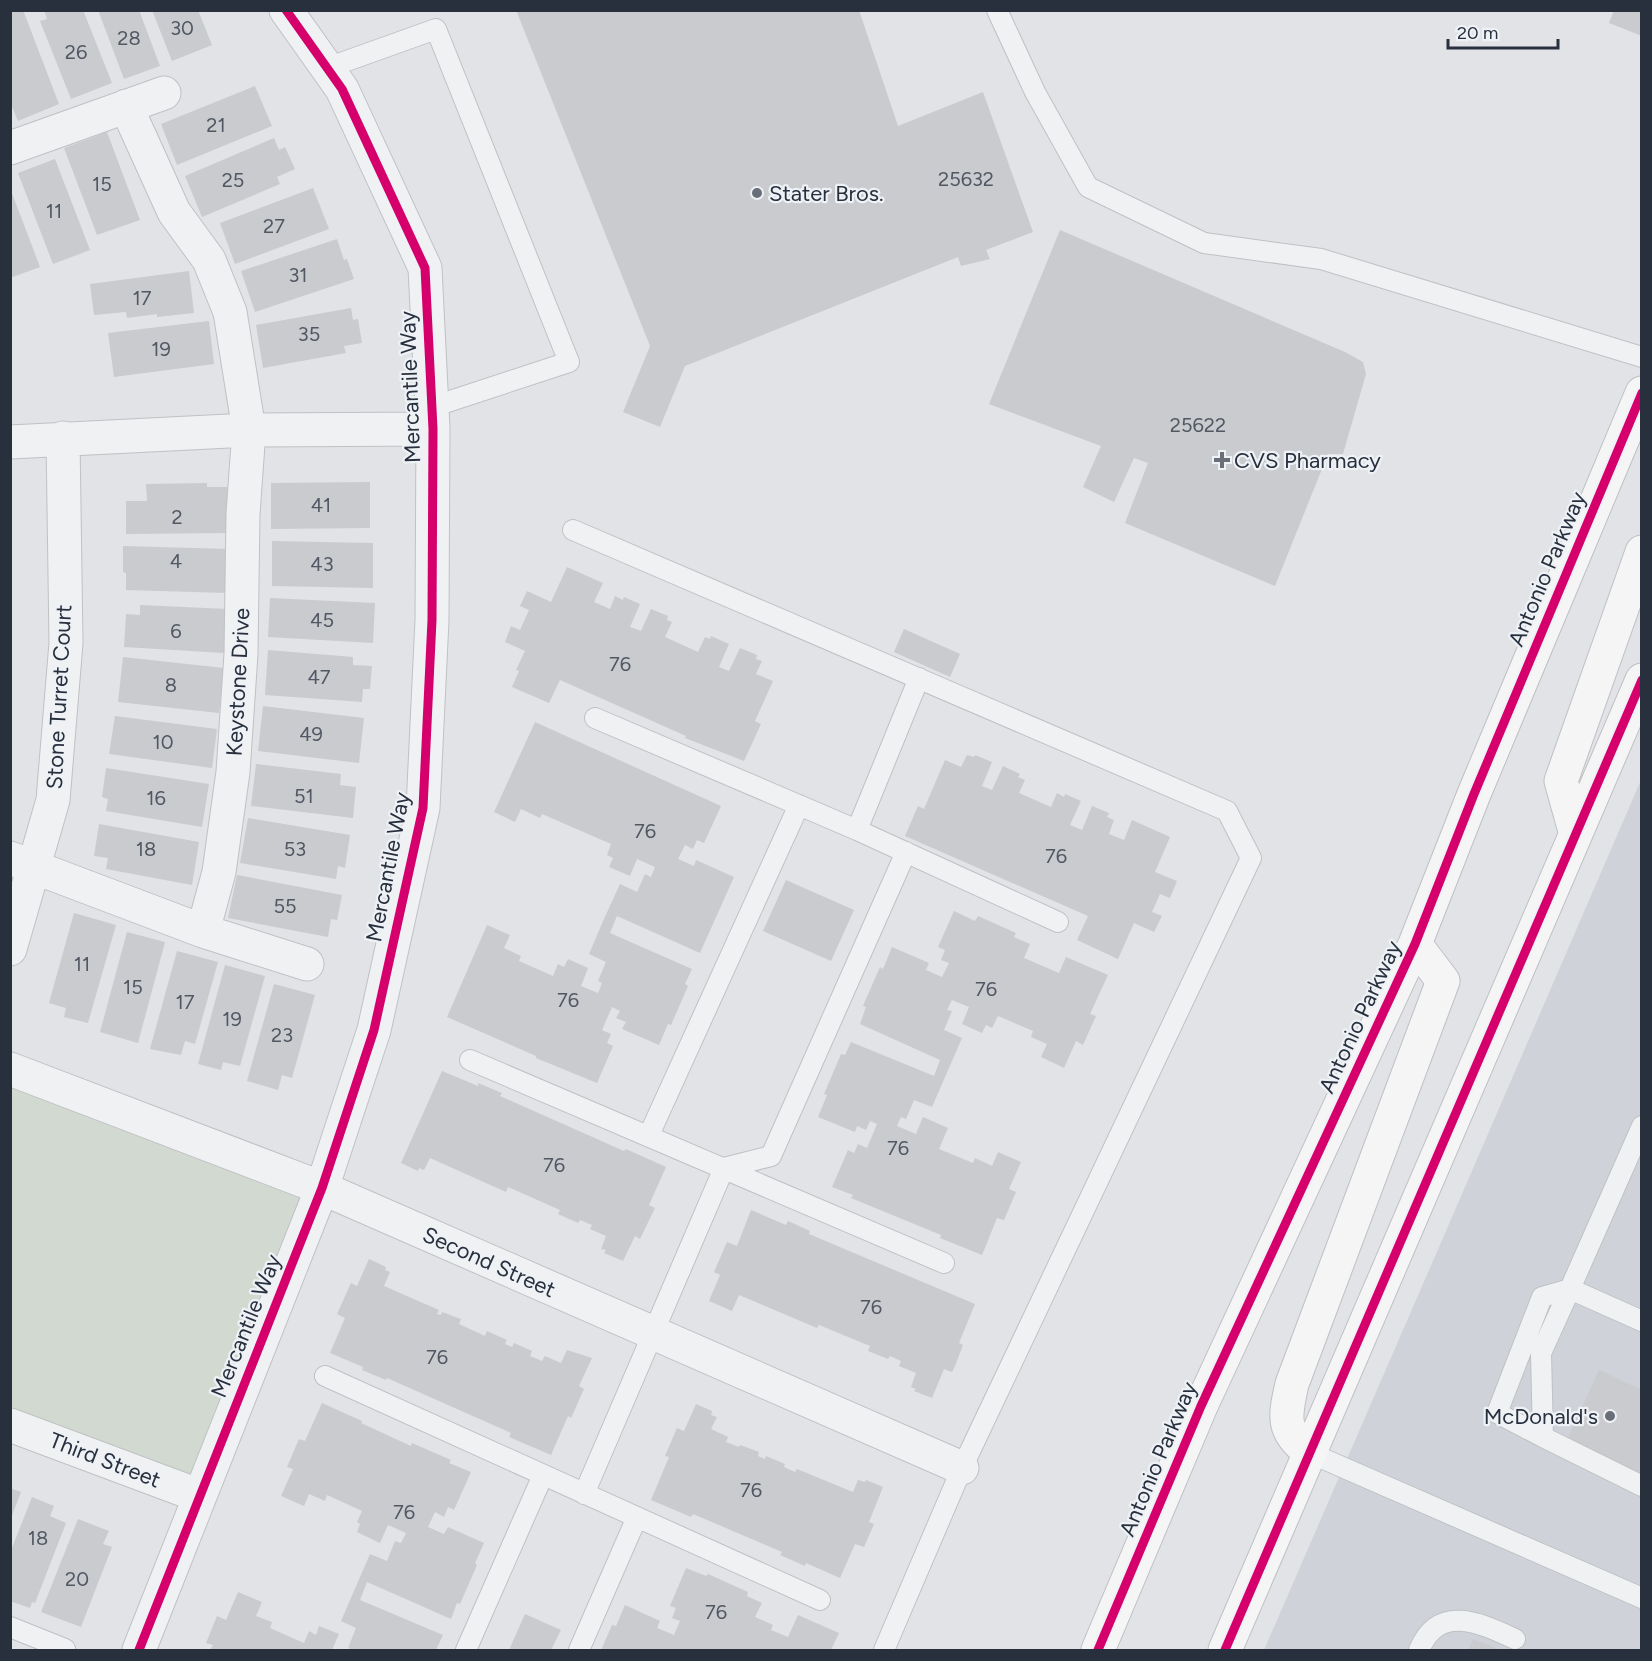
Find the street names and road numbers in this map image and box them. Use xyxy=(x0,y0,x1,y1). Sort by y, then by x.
street label: Mercantile Way xyxy=(394,310,426,463)
street label: Antonio Parkway xyxy=(1502,487,1592,650)
street label: Stone Turret Court xyxy=(41,604,77,790)
street label: Keystone Drive xyxy=(221,607,255,757)
street label: Mercantile Way xyxy=(360,789,416,944)
street label: Antonio Parkway xyxy=(1313,936,1407,1098)
street label: Second Street xyxy=(418,1221,560,1303)
street label: Mercantile Way xyxy=(205,1250,287,1402)
street label: Antonio Parkway xyxy=(1113,1377,1203,1540)
street label: Third Street xyxy=(46,1426,164,1494)

